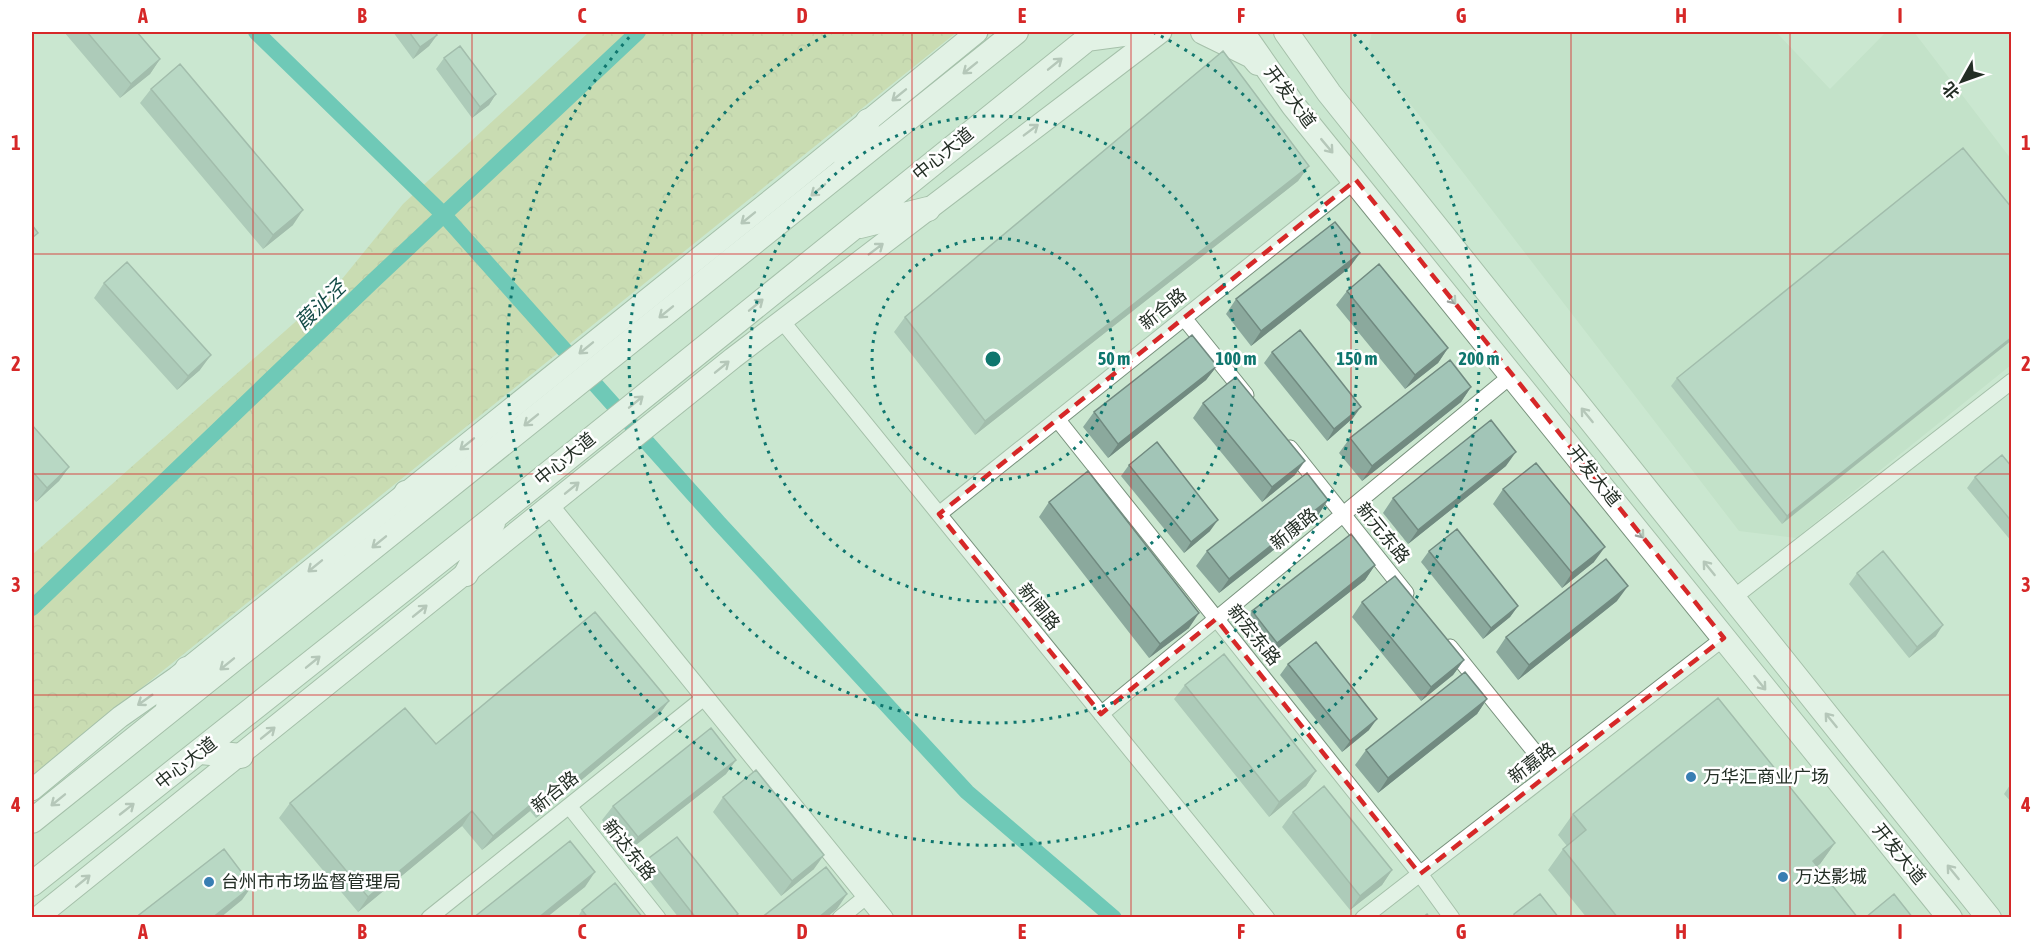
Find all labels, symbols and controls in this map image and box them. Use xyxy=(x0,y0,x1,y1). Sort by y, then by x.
text: A xyxy=(137,4,148,27)
text: B xyxy=(357,4,367,27)
text: C xyxy=(578,4,587,27)
text: D xyxy=(796,4,808,27)
text: E xyxy=(1018,4,1027,27)
text: F xyxy=(1237,4,1245,27)
text: G xyxy=(1456,4,1467,27)
text: H xyxy=(1675,4,1687,27)
text: I xyxy=(1897,4,1903,27)
north arrow xyxy=(1932,51,1992,111)
one-way arrow xyxy=(1047,58,1063,71)
one-way arrow xyxy=(962,62,978,75)
street label: 开发大道 xyxy=(1260,62,1320,132)
text: 北 xyxy=(1938,79,1963,103)
one-way arrow xyxy=(892,88,907,102)
street label: 中心大道 xyxy=(908,123,977,184)
one-way arrow xyxy=(1023,124,1039,137)
text: 1 xyxy=(11,131,21,154)
text: 1 xyxy=(2021,131,2031,154)
one-way arrow xyxy=(1321,138,1334,154)
one-way arrow xyxy=(811,183,826,197)
one-way arrow xyxy=(740,212,756,225)
one-way arrow xyxy=(868,242,884,255)
water label: 葭沚泾 xyxy=(290,274,351,334)
street label: 新合路 xyxy=(1135,283,1190,334)
one-way arrow xyxy=(1443,289,1456,305)
one-way arrow xyxy=(748,298,763,312)
one-way arrow xyxy=(659,305,674,319)
one-way arrow xyxy=(578,342,594,355)
text: 50 m xyxy=(1098,348,1130,369)
text: 100 m xyxy=(1216,348,1256,369)
text: 150 m xyxy=(1337,348,1377,369)
text: 200 m xyxy=(1459,348,1499,369)
centre of rings xyxy=(983,349,1003,369)
text: 2 xyxy=(11,352,21,375)
text: 2 xyxy=(2021,352,2031,375)
one-way arrow xyxy=(714,361,730,374)
one-way arrow xyxy=(627,396,643,409)
one-way arrow xyxy=(1580,408,1593,424)
one-way arrow xyxy=(523,414,539,427)
street label: 中心大道 xyxy=(530,428,599,489)
one-way arrow xyxy=(460,437,475,451)
street label: 开发大道 xyxy=(1564,441,1625,510)
one-way arrow xyxy=(564,482,580,495)
street label: 新元东路 xyxy=(1353,498,1414,567)
street label: 新康路 xyxy=(1266,503,1321,554)
one-way arrow xyxy=(1631,523,1644,539)
one-way arrow xyxy=(371,536,387,549)
one-way arrow xyxy=(308,559,323,573)
one-way arrow xyxy=(1702,560,1715,576)
text: 3 xyxy=(11,573,21,596)
text: 3 xyxy=(2021,573,2031,596)
street label: 新闸路 xyxy=(1014,579,1065,634)
street label: 新宏东路 xyxy=(1224,600,1285,669)
one-way arrow xyxy=(412,604,428,617)
one-way arrow xyxy=(305,656,321,669)
one-way arrow xyxy=(219,658,235,671)
one-way arrow xyxy=(1753,675,1767,690)
one-way arrow xyxy=(138,693,154,706)
one-way arrow xyxy=(1824,712,1837,728)
one-way arrow xyxy=(260,727,276,740)
street label: 中心大道 xyxy=(151,732,221,793)
street label: 新嘉路 xyxy=(1504,738,1559,788)
street label: 新合路 xyxy=(527,766,582,817)
place label: 万华汇商业广场 xyxy=(1703,766,1829,787)
marker: 万华汇商业广场 xyxy=(1684,770,1698,784)
text: 4 xyxy=(10,793,21,816)
one-way arrow xyxy=(51,793,67,806)
text: 4 xyxy=(2020,793,2031,816)
one-way arrow xyxy=(119,803,135,816)
street label: 新达东路 xyxy=(599,815,660,884)
street label: 开发大道 xyxy=(1869,819,1930,888)
one-way arrow xyxy=(1946,864,1959,880)
place label: 万达影城 xyxy=(1795,866,1867,887)
marker: 万达影城 xyxy=(1776,870,1790,884)
place label: 台州市市场监督管理局 xyxy=(221,871,401,892)
one-way arrow xyxy=(75,875,91,888)
marker: 台州市市场监督管理局 xyxy=(202,875,216,889)
text: A xyxy=(137,920,148,943)
text: B xyxy=(357,920,367,943)
text: C xyxy=(578,920,587,943)
text: D xyxy=(796,920,808,943)
text: E xyxy=(1018,920,1027,943)
text: F xyxy=(1237,920,1245,943)
text: G xyxy=(1456,920,1467,943)
text: H xyxy=(1675,920,1687,943)
text: I xyxy=(1897,920,1903,943)

